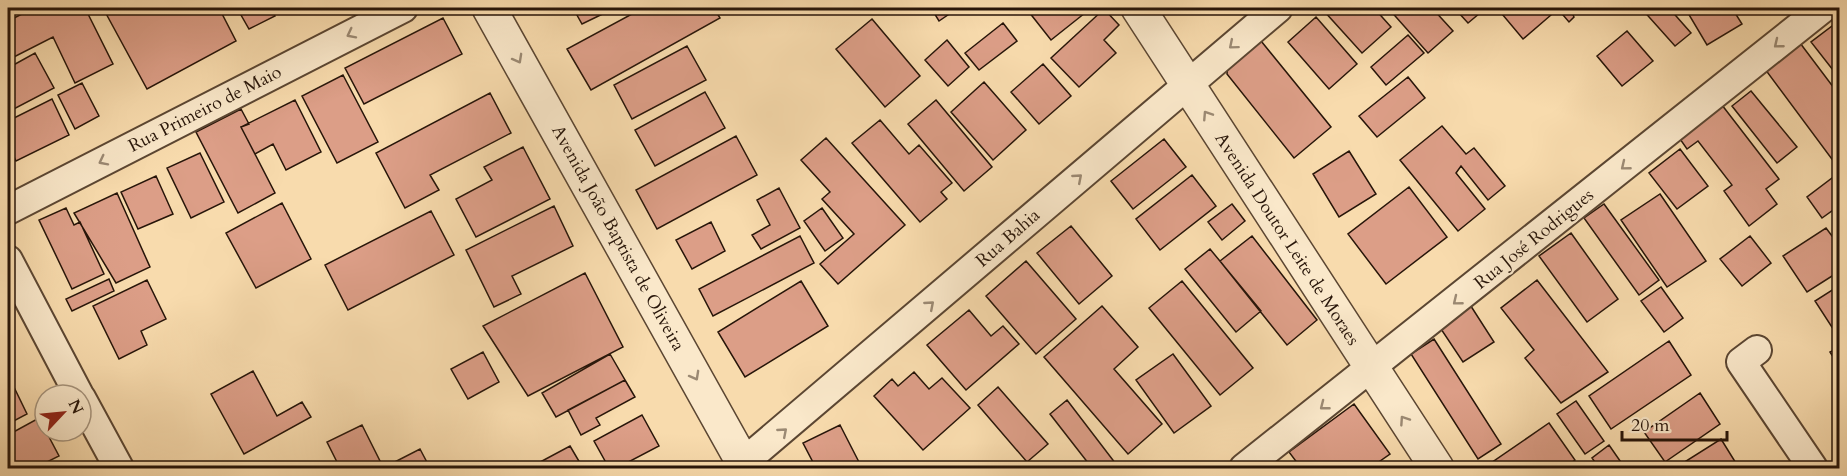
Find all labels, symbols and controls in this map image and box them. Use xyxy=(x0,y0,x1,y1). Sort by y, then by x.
one-way arrow xyxy=(347,27,357,38)
one-way arrow xyxy=(1773,37,1784,48)
one-way arrow xyxy=(1229,38,1240,49)
one-way arrow xyxy=(511,52,522,63)
street label: Rua Primeiro de Maio xyxy=(124,59,286,158)
one-way arrow xyxy=(1203,111,1215,121)
street label: Avenida João Baptista de Oliveira xyxy=(545,120,691,356)
street label: Avenida Doutor Leite de Moraes xyxy=(1209,128,1365,350)
one-way arrow xyxy=(98,154,109,166)
one-way arrow xyxy=(1621,158,1632,169)
one-way arrow xyxy=(1071,174,1082,185)
street label: Rua José Rodrigues xyxy=(1469,183,1599,295)
street label: Rua Bahia xyxy=(970,203,1046,273)
one-way arrow xyxy=(1452,293,1463,304)
one-way arrow xyxy=(924,301,934,312)
one-way arrow xyxy=(687,370,699,380)
north arrow xyxy=(33,383,93,443)
text: N xyxy=(63,396,89,418)
one-way arrow xyxy=(1320,398,1331,409)
scale bar xyxy=(1622,404,1727,442)
text: 20 m xyxy=(1631,413,1670,438)
one-way arrow xyxy=(1400,416,1411,427)
one-way arrow xyxy=(776,428,787,439)

